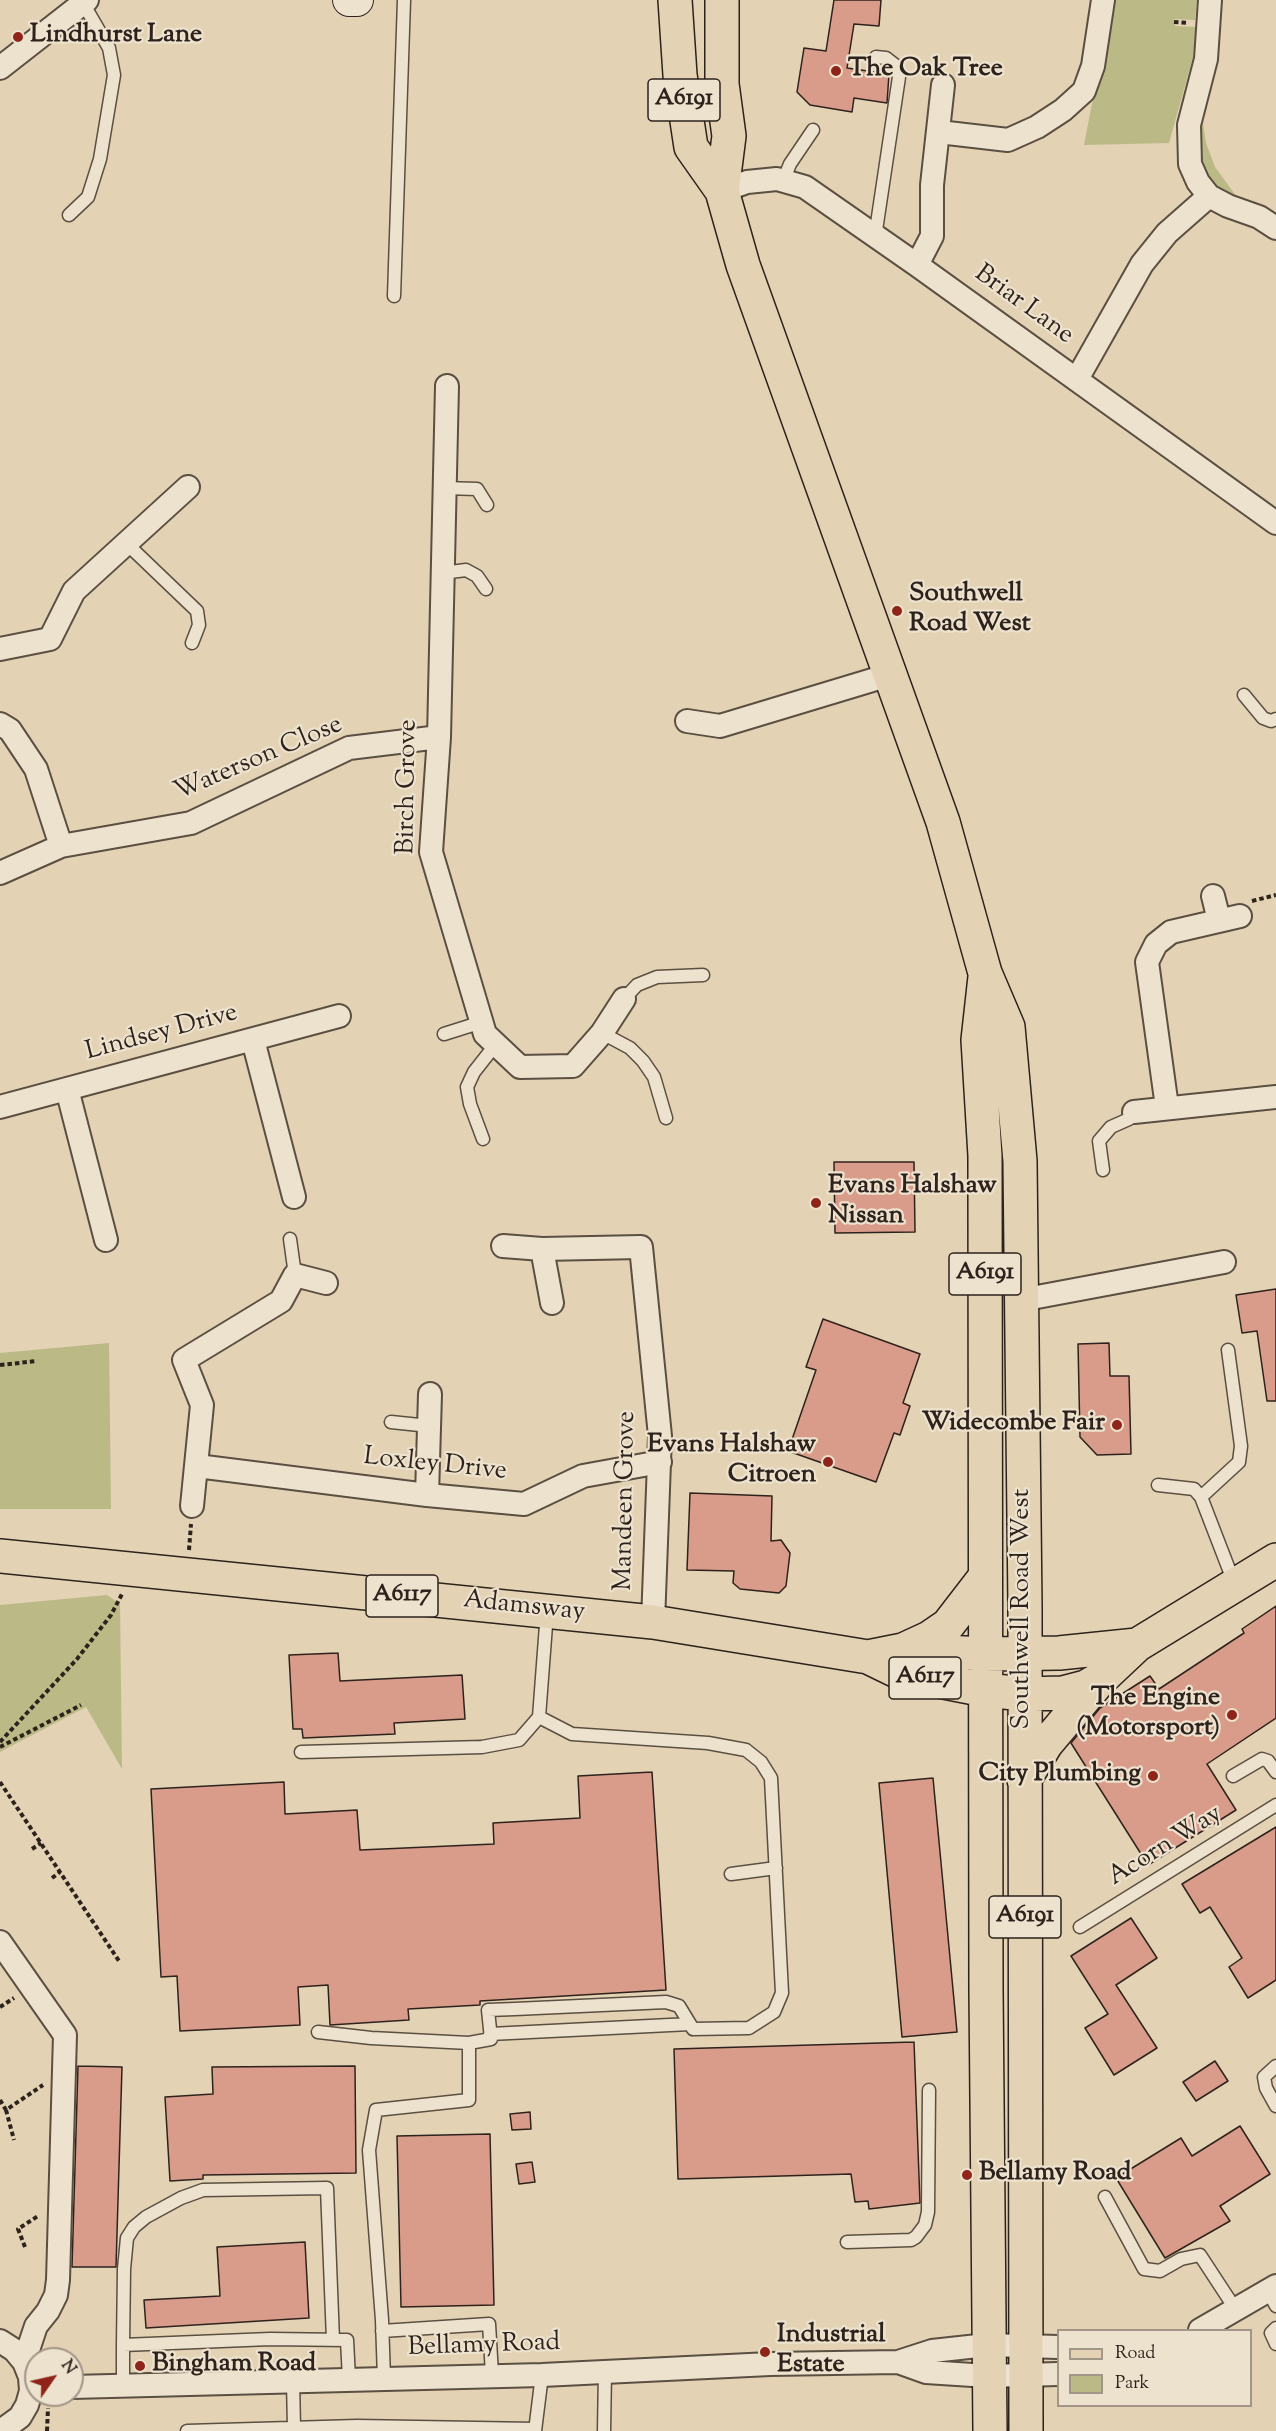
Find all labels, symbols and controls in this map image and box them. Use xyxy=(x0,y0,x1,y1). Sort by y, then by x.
place label: Lindhurst Lane xyxy=(30,21,202,53)
marker: Lindhurst Lane xyxy=(11,30,25,44)
place label: The Oak Tree xyxy=(848,55,1003,87)
marker: The Oak Tree xyxy=(829,64,843,78)
road number: A6191 xyxy=(648,79,720,121)
street label: Briar Lane xyxy=(967,259,1079,353)
place label: Southwell Road West xyxy=(909,580,1031,642)
marker: Southwell Road West xyxy=(890,604,904,618)
street label: Waterson Close xyxy=(170,711,348,809)
street label: Birch Grove xyxy=(392,719,426,855)
street label: Lindsey Drive xyxy=(83,999,241,1069)
place label: Evans Halshaw Nissan xyxy=(828,1172,997,1234)
marker: Evans Halshaw Nissan xyxy=(809,1196,823,1210)
road number: A6191 xyxy=(949,1253,1021,1295)
place label: Widecombe Fair xyxy=(922,1409,1105,1441)
street label: Mandeen Grove xyxy=(610,1411,644,1591)
marker: Widecombe Fair xyxy=(1110,1418,1124,1432)
place label: Evans Halshaw Citroen xyxy=(647,1431,816,1492)
street label: Loxley Drive xyxy=(362,1443,508,1489)
marker: Evans Halshaw Citroen xyxy=(821,1455,835,1469)
street label: Southwell Road West xyxy=(1008,1489,1040,1729)
road number: A6117 xyxy=(366,1575,438,1617)
street label: Adamsway xyxy=(462,1586,586,1630)
road number: A6117 xyxy=(889,1657,961,1699)
place label: The Engine (Motorsport) xyxy=(1076,1684,1220,1745)
marker: The Engine (Motorsport) xyxy=(1225,1708,1239,1722)
place label: City Plumbing xyxy=(979,1760,1141,1792)
marker: City Plumbing xyxy=(1146,1769,1160,1783)
street label: Acorn Way xyxy=(1103,1800,1229,1894)
road number: A6191 xyxy=(989,1896,1061,1938)
place label: Bellamy Road xyxy=(979,2159,1132,2191)
marker: Bellamy Road xyxy=(960,2168,974,2182)
place label: Industrial Estate xyxy=(777,2321,886,2382)
street label: Bellamy Road xyxy=(407,2329,561,2365)
legend xyxy=(1057,2329,1252,2407)
text: Road xyxy=(1115,2341,1155,2367)
marker: Industrial Estate xyxy=(758,2345,772,2359)
north arrow xyxy=(24,2347,84,2407)
place label: Bingham Road xyxy=(152,2350,316,2382)
text: N xyxy=(55,2356,81,2380)
marker: Bingham Road xyxy=(133,2359,147,2373)
text: Park xyxy=(1115,2371,1149,2397)

